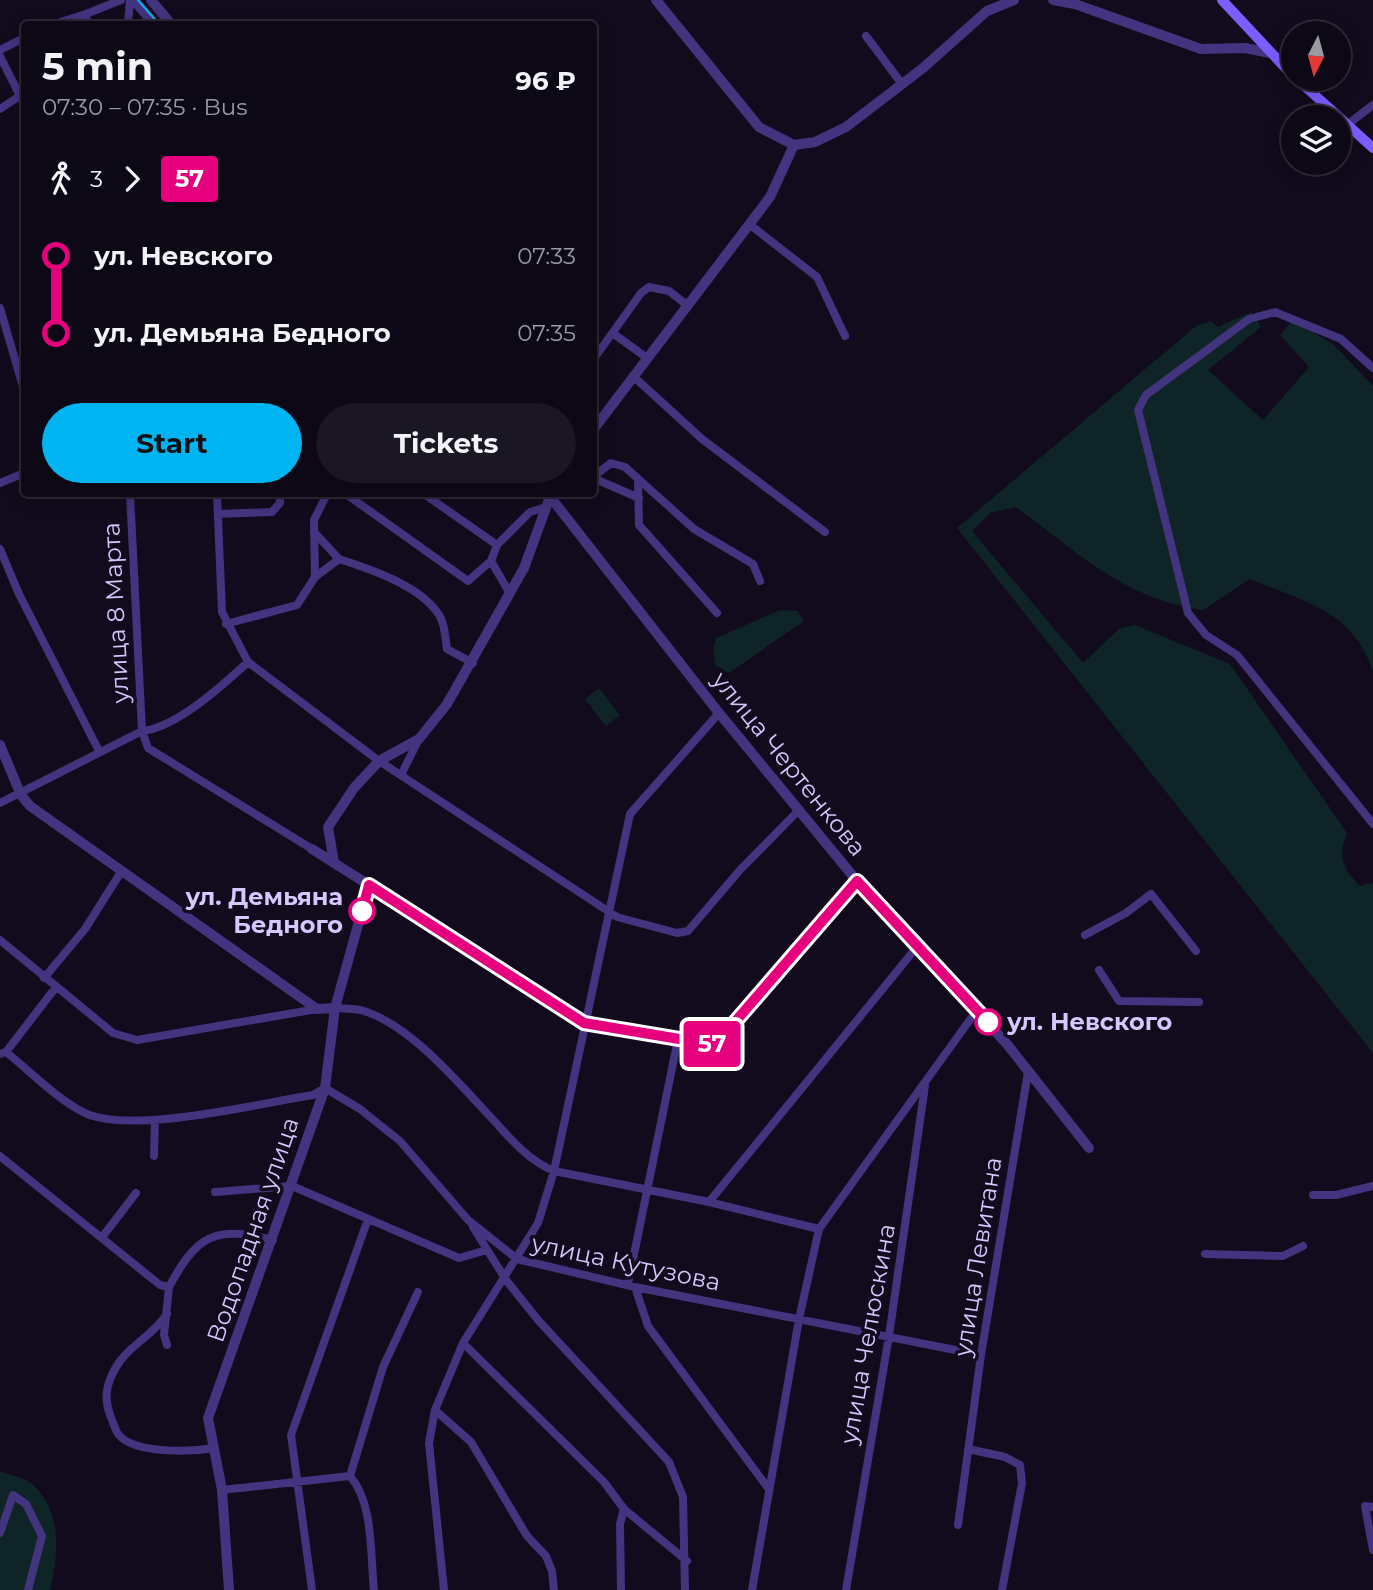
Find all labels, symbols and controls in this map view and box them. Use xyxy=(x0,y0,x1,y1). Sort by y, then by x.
north arrow xyxy=(1281,21,1351,91)
map controls xyxy=(1281,21,1351,175)
text: 5 min xyxy=(42,43,153,90)
text: 96 ₽ xyxy=(515,65,576,97)
text: 07:30 – 07:35 · Bus xyxy=(42,93,247,121)
button: layers xyxy=(1281,105,1351,175)
icon: walk xyxy=(42,160,80,198)
icon: forward xyxy=(113,160,151,198)
text: 57 xyxy=(175,164,204,193)
text: 3 xyxy=(90,165,103,193)
text: ул. Невского xyxy=(94,240,273,272)
text: 07:33 xyxy=(517,242,576,270)
text: ул. Демьяна Бедного xyxy=(94,317,391,349)
text: 07:35 xyxy=(517,319,576,347)
button: Start xyxy=(42,403,302,483)
button: Tickets xyxy=(316,403,576,483)
street label: улица 8 Марта xyxy=(96,522,135,705)
street label: улица Чертенкова xyxy=(706,665,873,862)
place label: ул. Демьяна Бедного xyxy=(184,882,343,939)
marker: ул. Демьяна Бедного xyxy=(349,898,375,924)
place label: ул. Невского xyxy=(1006,1007,1172,1036)
marker: ул. Невского xyxy=(975,1009,1001,1035)
line badge: 57 xyxy=(680,1021,744,1067)
text: 57 xyxy=(698,1029,726,1058)
street label: Водопадная улица xyxy=(200,1114,305,1346)
street label: улица Левитана xyxy=(947,1155,1008,1360)
street label: улица Челюскина xyxy=(834,1222,901,1447)
street label: улица Кутузова xyxy=(528,1228,723,1297)

